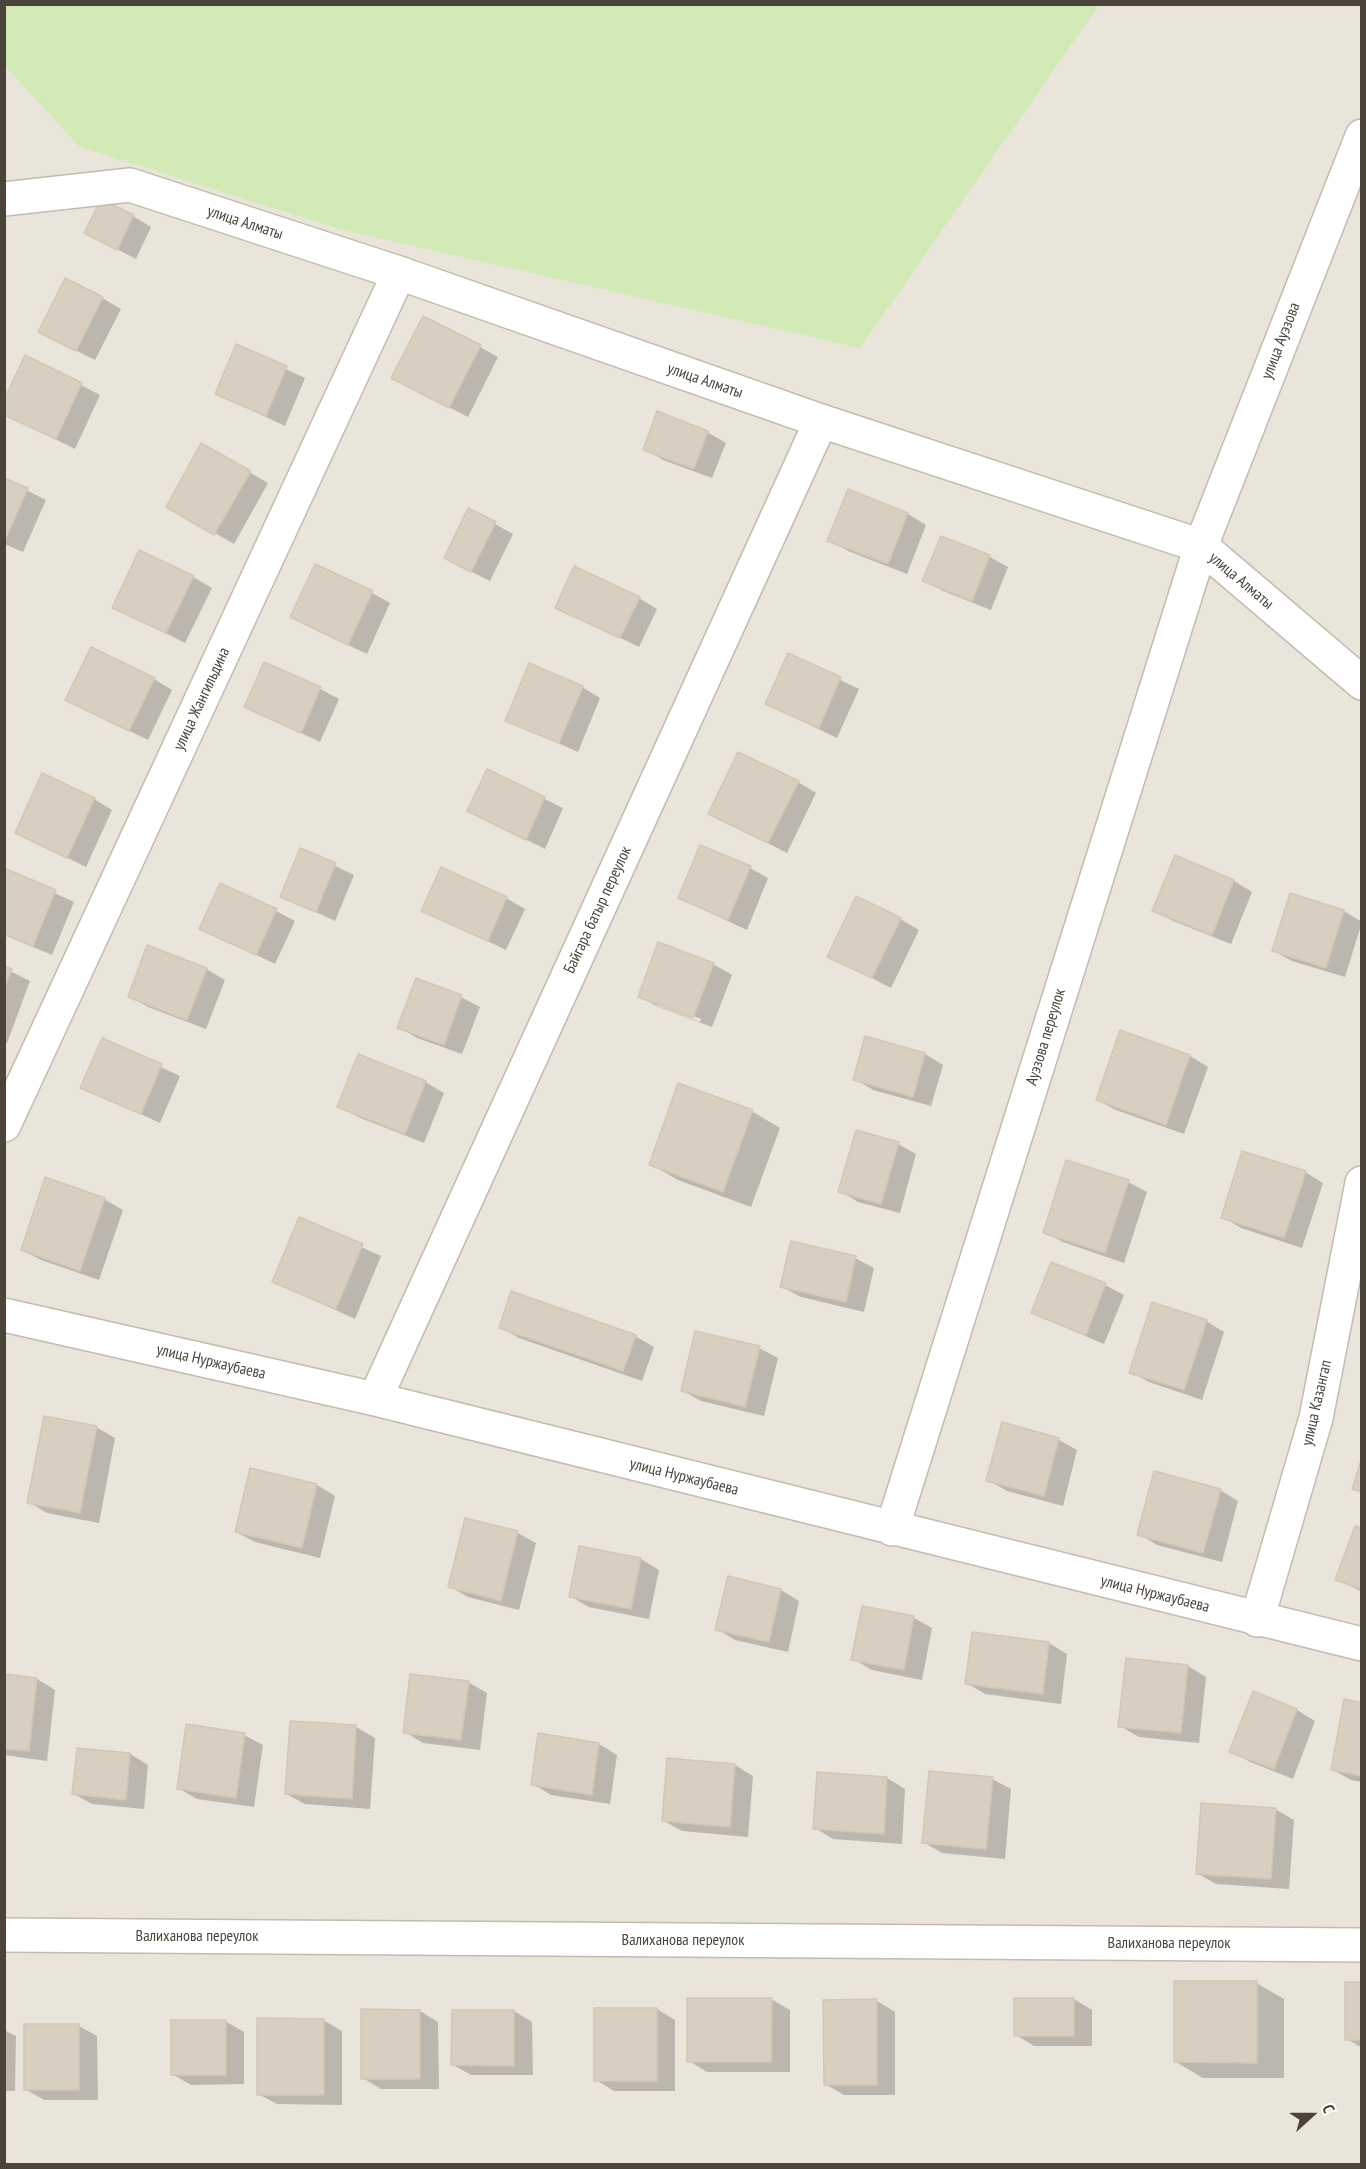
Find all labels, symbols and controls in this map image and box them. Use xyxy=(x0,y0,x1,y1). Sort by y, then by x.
street label: улица Алматы xyxy=(205,202,285,244)
street label: улица Ауэзова xyxy=(1258,300,1304,382)
street label: улица Алматы xyxy=(665,359,745,403)
street label: улица Алматы xyxy=(1205,548,1277,614)
street label: улица Жангильдина xyxy=(170,644,234,754)
street label: Байгара батыр переулок xyxy=(560,843,636,977)
street label: Ауэзова переулок xyxy=(1022,986,1070,1088)
street label: улица Нуржаубаева xyxy=(155,1340,267,1384)
street label: улица Казангап xyxy=(1298,1358,1336,1448)
street label: улица Нуржаубаева xyxy=(628,1454,740,1500)
street label: улица Нуржаубаева xyxy=(1099,1571,1211,1617)
street label: Валиханова переулок xyxy=(136,1926,258,1946)
street label: Валиханова переулок xyxy=(622,1930,744,1950)
street label: Валиханова переулок xyxy=(1108,1933,1230,1953)
north arrow xyxy=(1282,2085,1342,2145)
text: С xyxy=(1318,2102,1339,2116)

